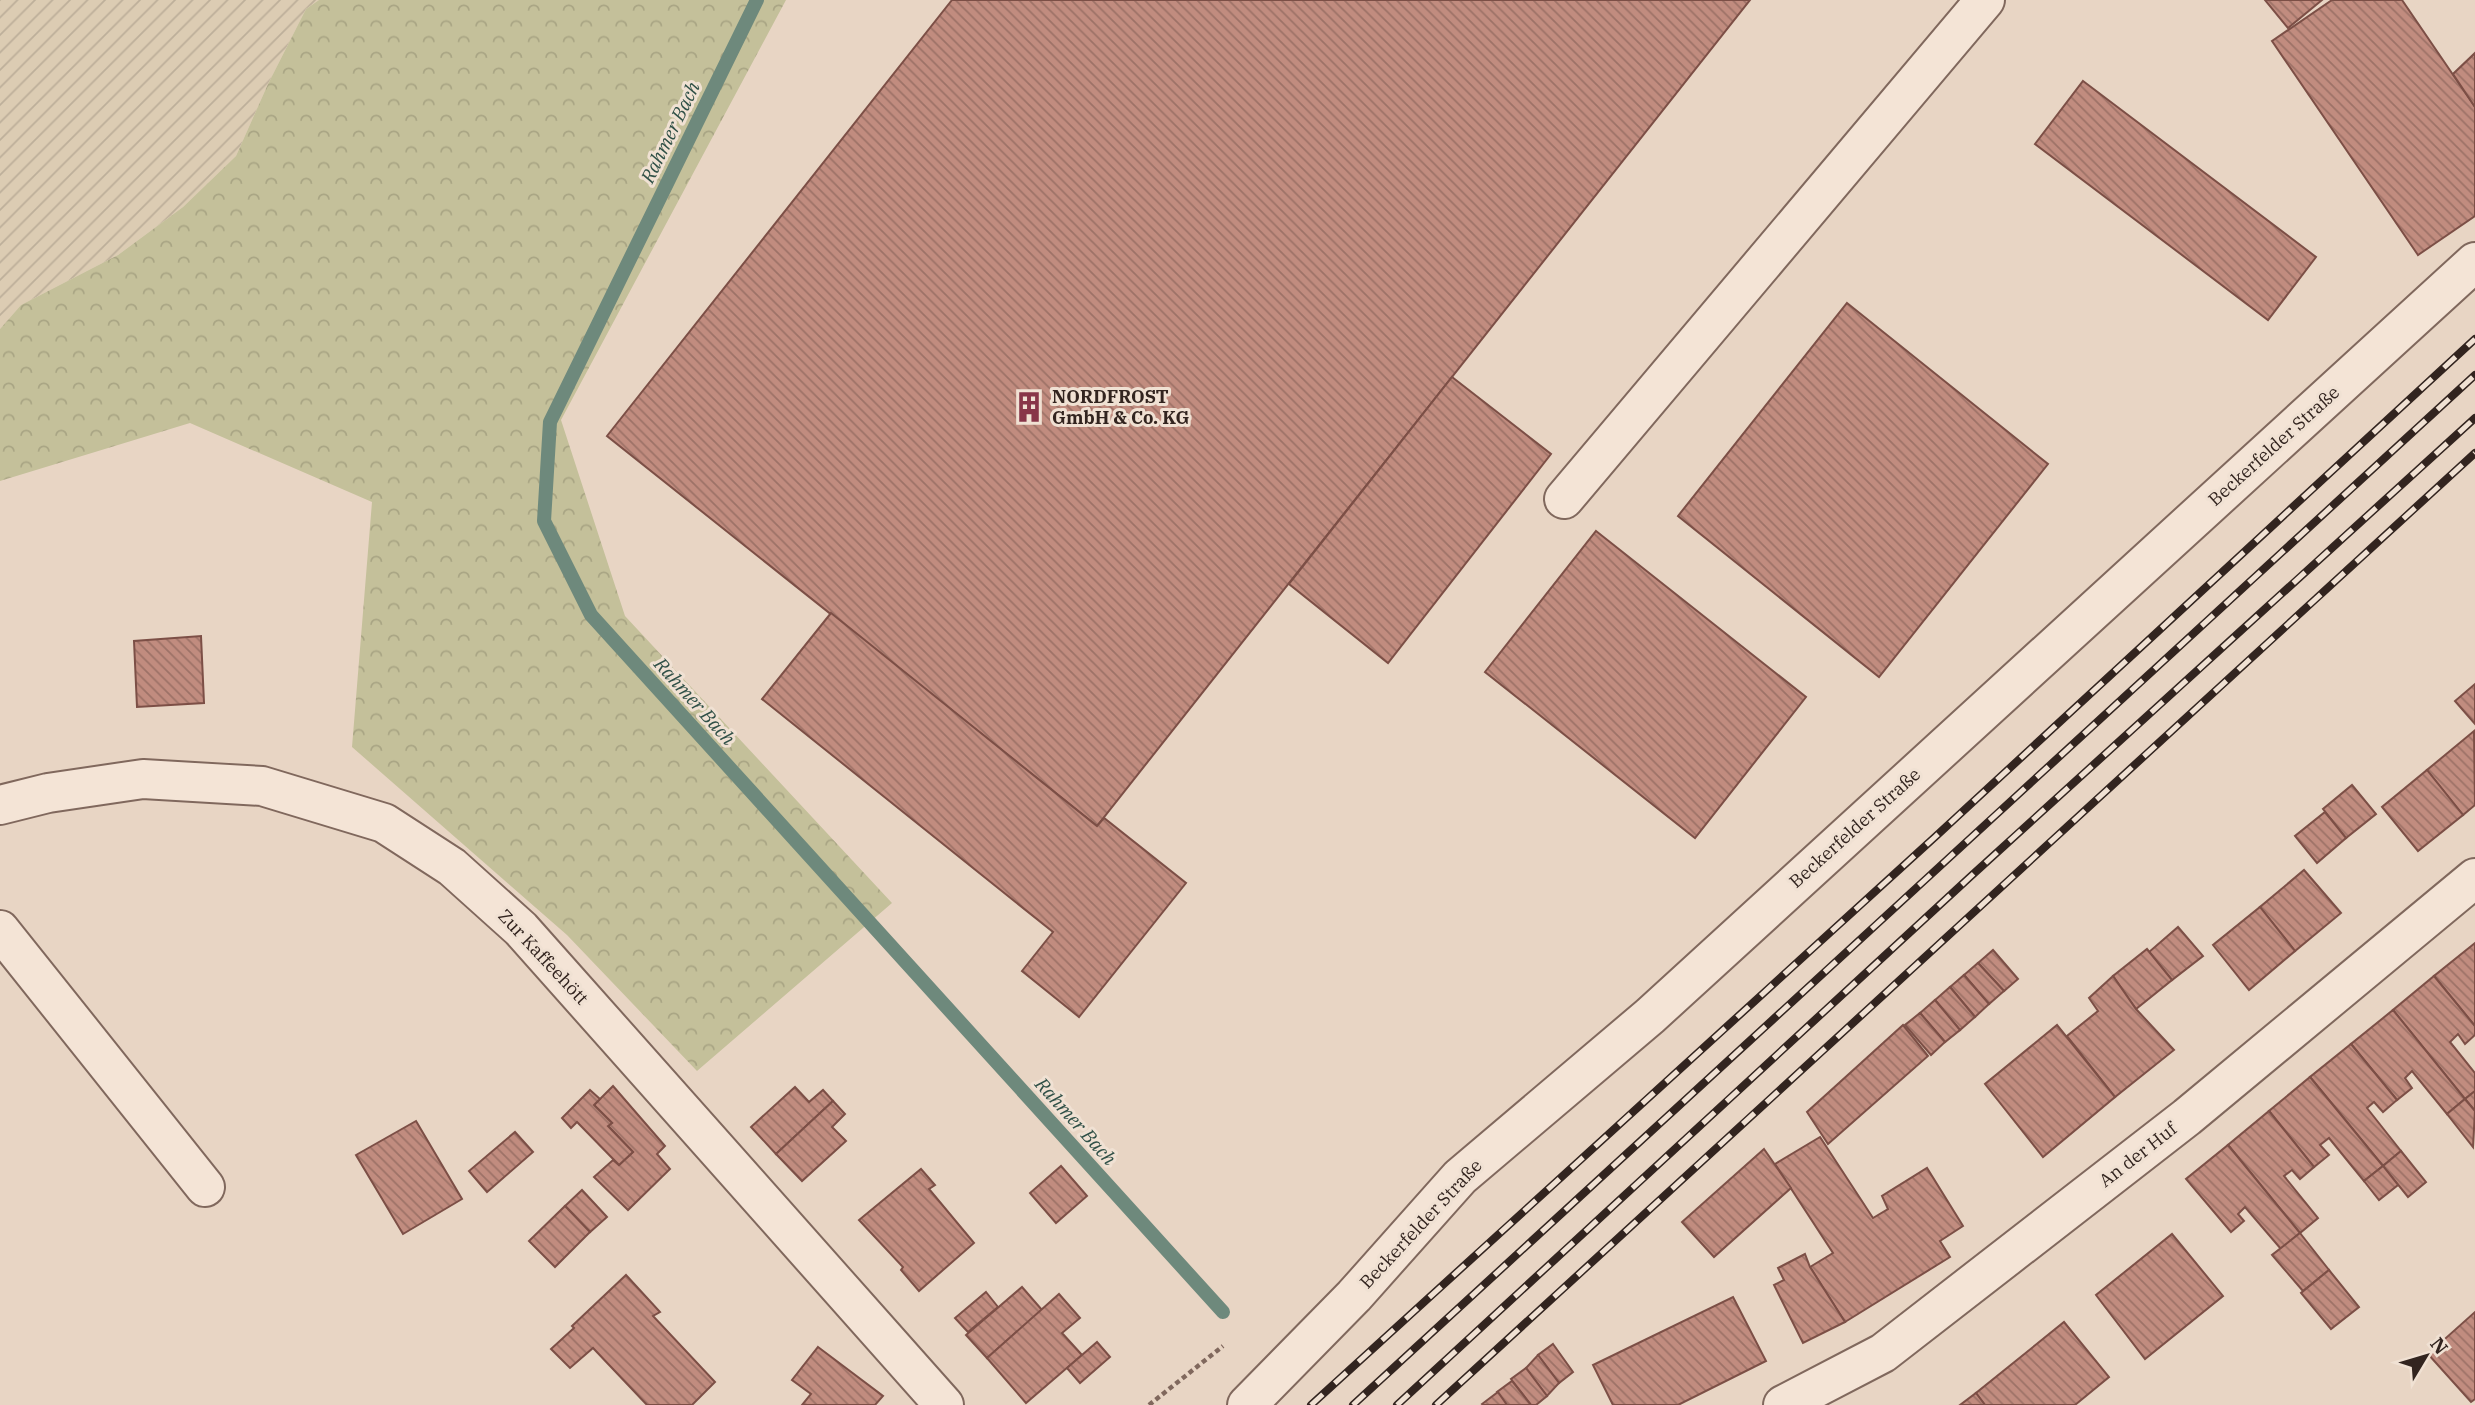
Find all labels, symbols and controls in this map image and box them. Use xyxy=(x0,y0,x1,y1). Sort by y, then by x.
water label: Rahmer Bach xyxy=(635,77,705,188)
street label: Beckerfelder Straße xyxy=(2203,381,2344,511)
place label: NORDFROST GmbH & Co. KG xyxy=(1052,385,1190,429)
building icon: NORDFROST GmbH & Co. KG xyxy=(1012,390,1046,424)
water label: Rahmer Bach xyxy=(649,651,741,750)
street label: Beckerfelder Straße xyxy=(1784,763,1925,893)
street label: Zur Kaffeehött xyxy=(493,904,593,1009)
water label: Rahmer Bach xyxy=(1030,1071,1122,1170)
street label: An der Huf xyxy=(2094,1116,2183,1192)
street label: Beckerfelder Straße xyxy=(1355,1154,1487,1293)
north arrow xyxy=(2391,1321,2461,1391)
text: N xyxy=(2425,1332,2453,1359)

